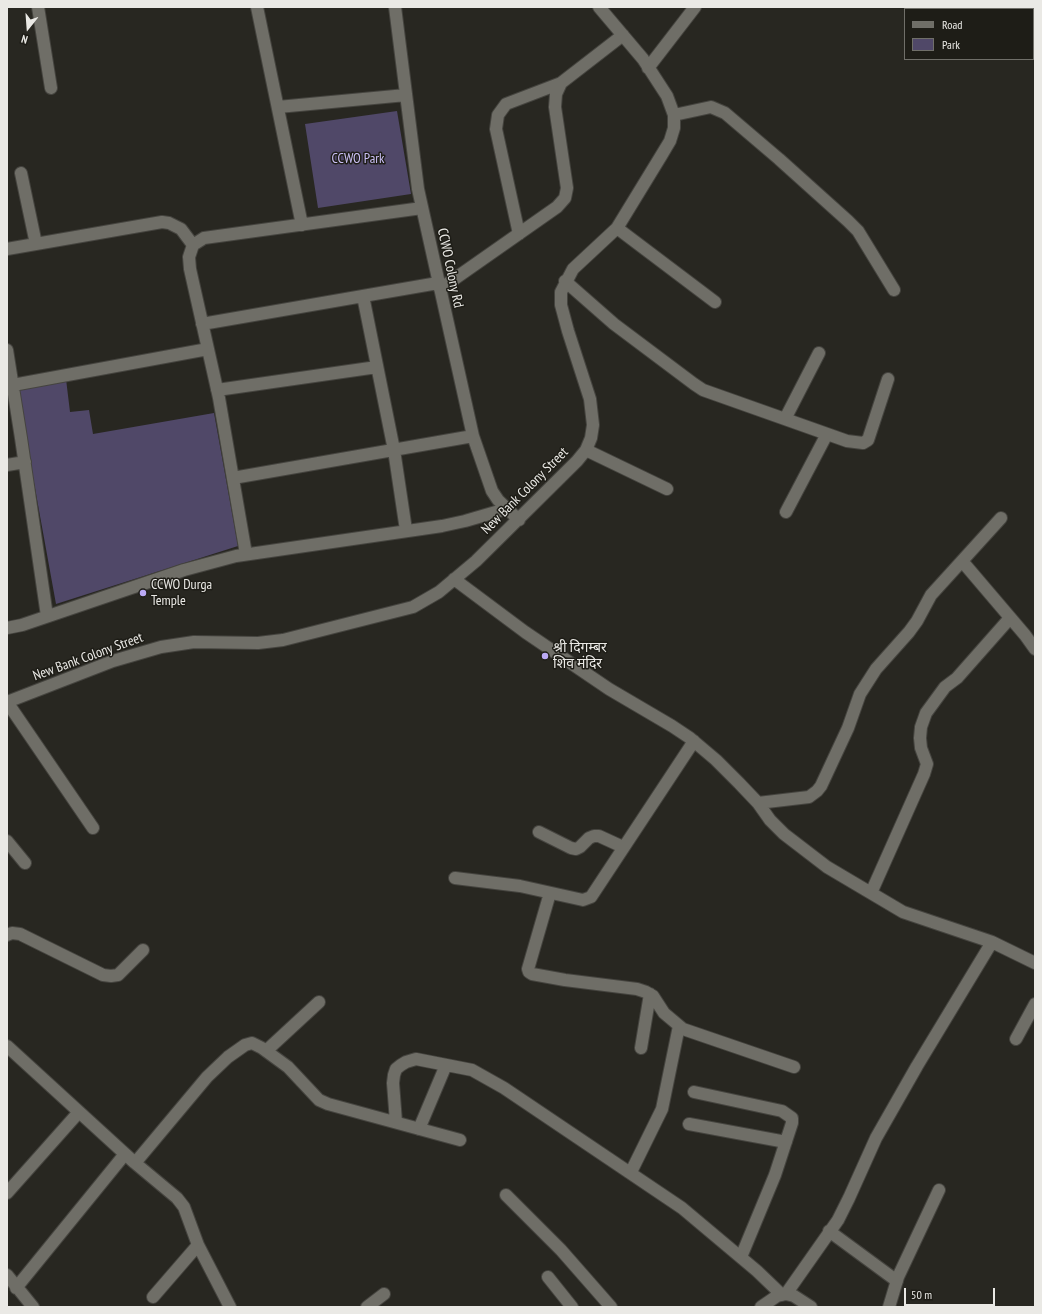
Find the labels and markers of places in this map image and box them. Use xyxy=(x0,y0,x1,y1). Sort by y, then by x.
place label: CCWO Durga Temple xyxy=(151,577,212,610)
marker: CCWO Durga Temple xyxy=(138,588,148,598)
place label: श्री दिगम्बर शिव मंदिर xyxy=(553,640,607,672)
marker: श्री दिगम्बर शिव मंदिर xyxy=(540,651,550,661)

